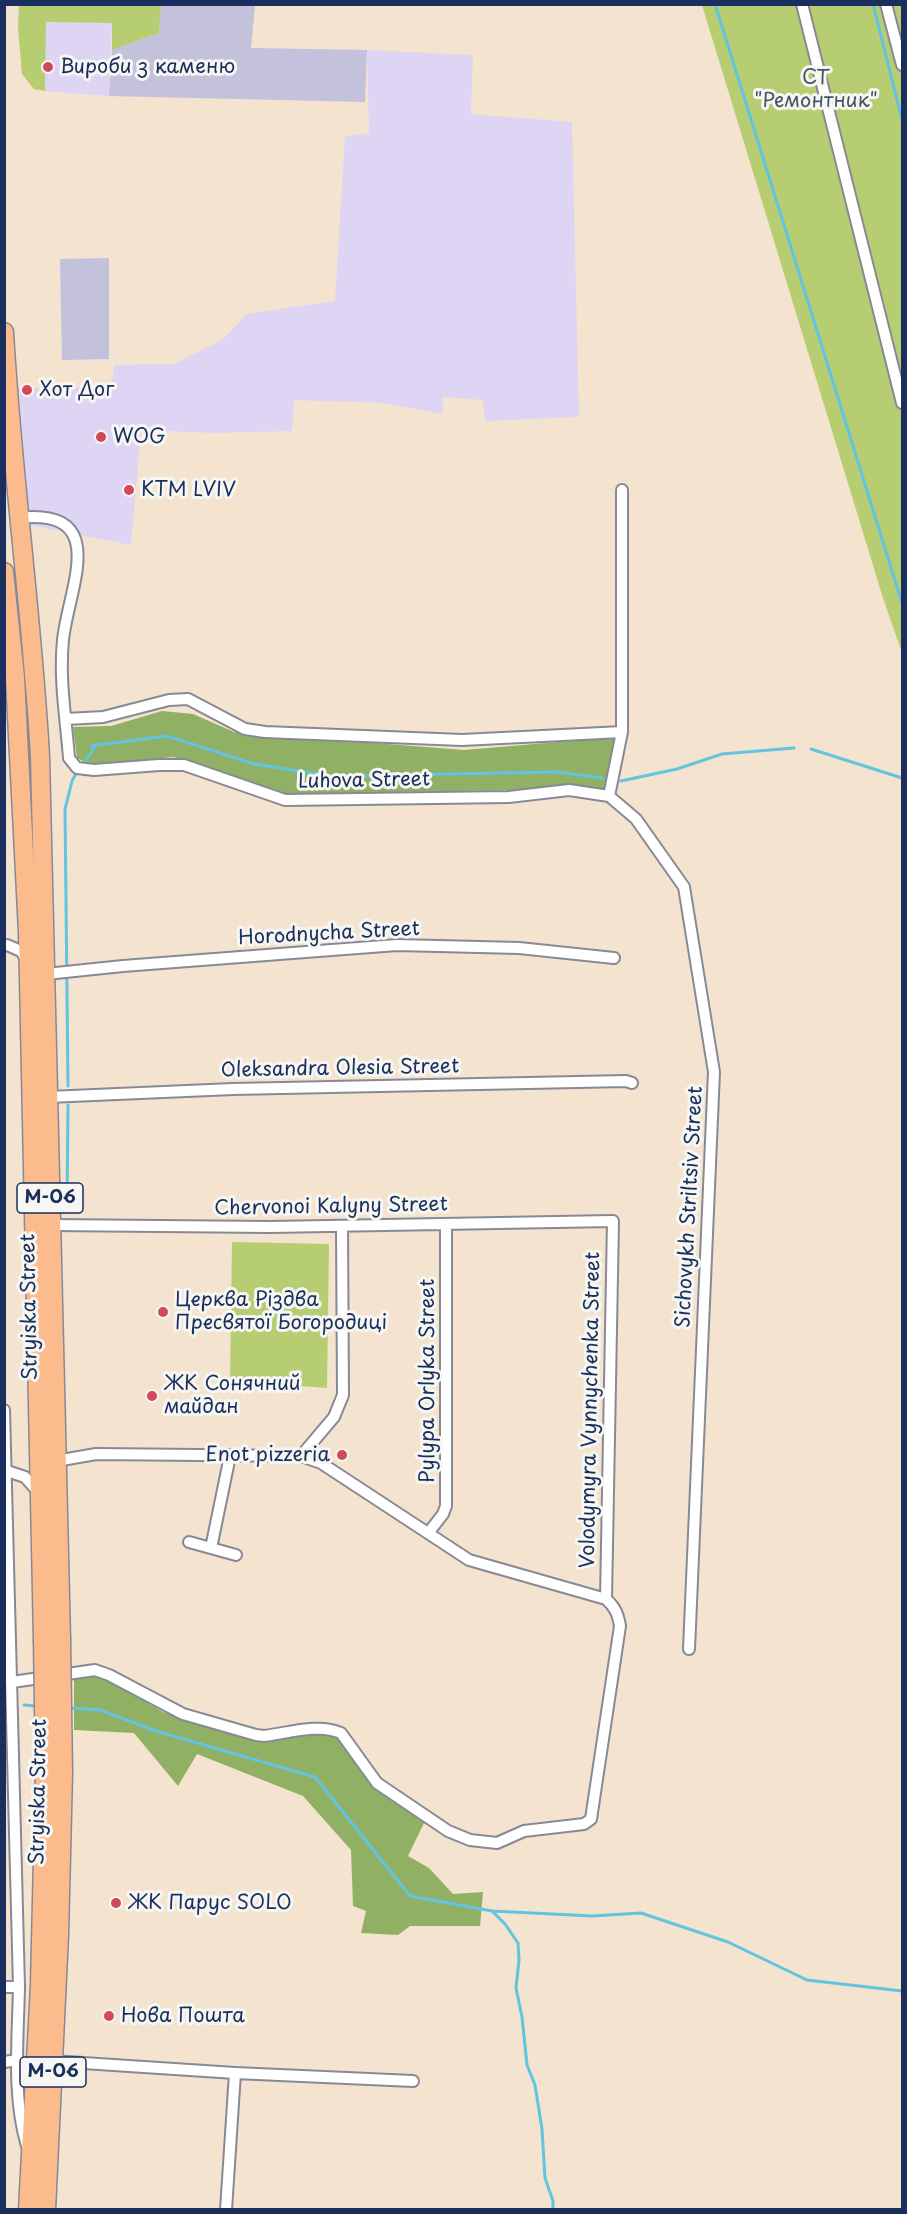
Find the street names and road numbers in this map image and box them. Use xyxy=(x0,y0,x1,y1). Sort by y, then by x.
street label: Luhova Street xyxy=(298,768,430,794)
street label: Horodnycha Street xyxy=(238,917,420,951)
street label: Oleksandra Olesia Street xyxy=(221,1055,459,1083)
street label: Sichovykh Striltsiv Street xyxy=(672,1085,708,1329)
road number: М-06 xyxy=(17,1183,83,1213)
street label: Chervonoi Kalyny Street xyxy=(214,1193,448,1221)
street label: Stryiska Street xyxy=(17,1234,43,1380)
street label: Volodymyra Vynnychenka Street xyxy=(576,1252,606,1568)
street label: Pylypa Orlyka Street xyxy=(416,1279,440,1483)
street label: Stryiska Street xyxy=(26,1719,52,1865)
road number: М-06 xyxy=(20,2057,86,2087)

